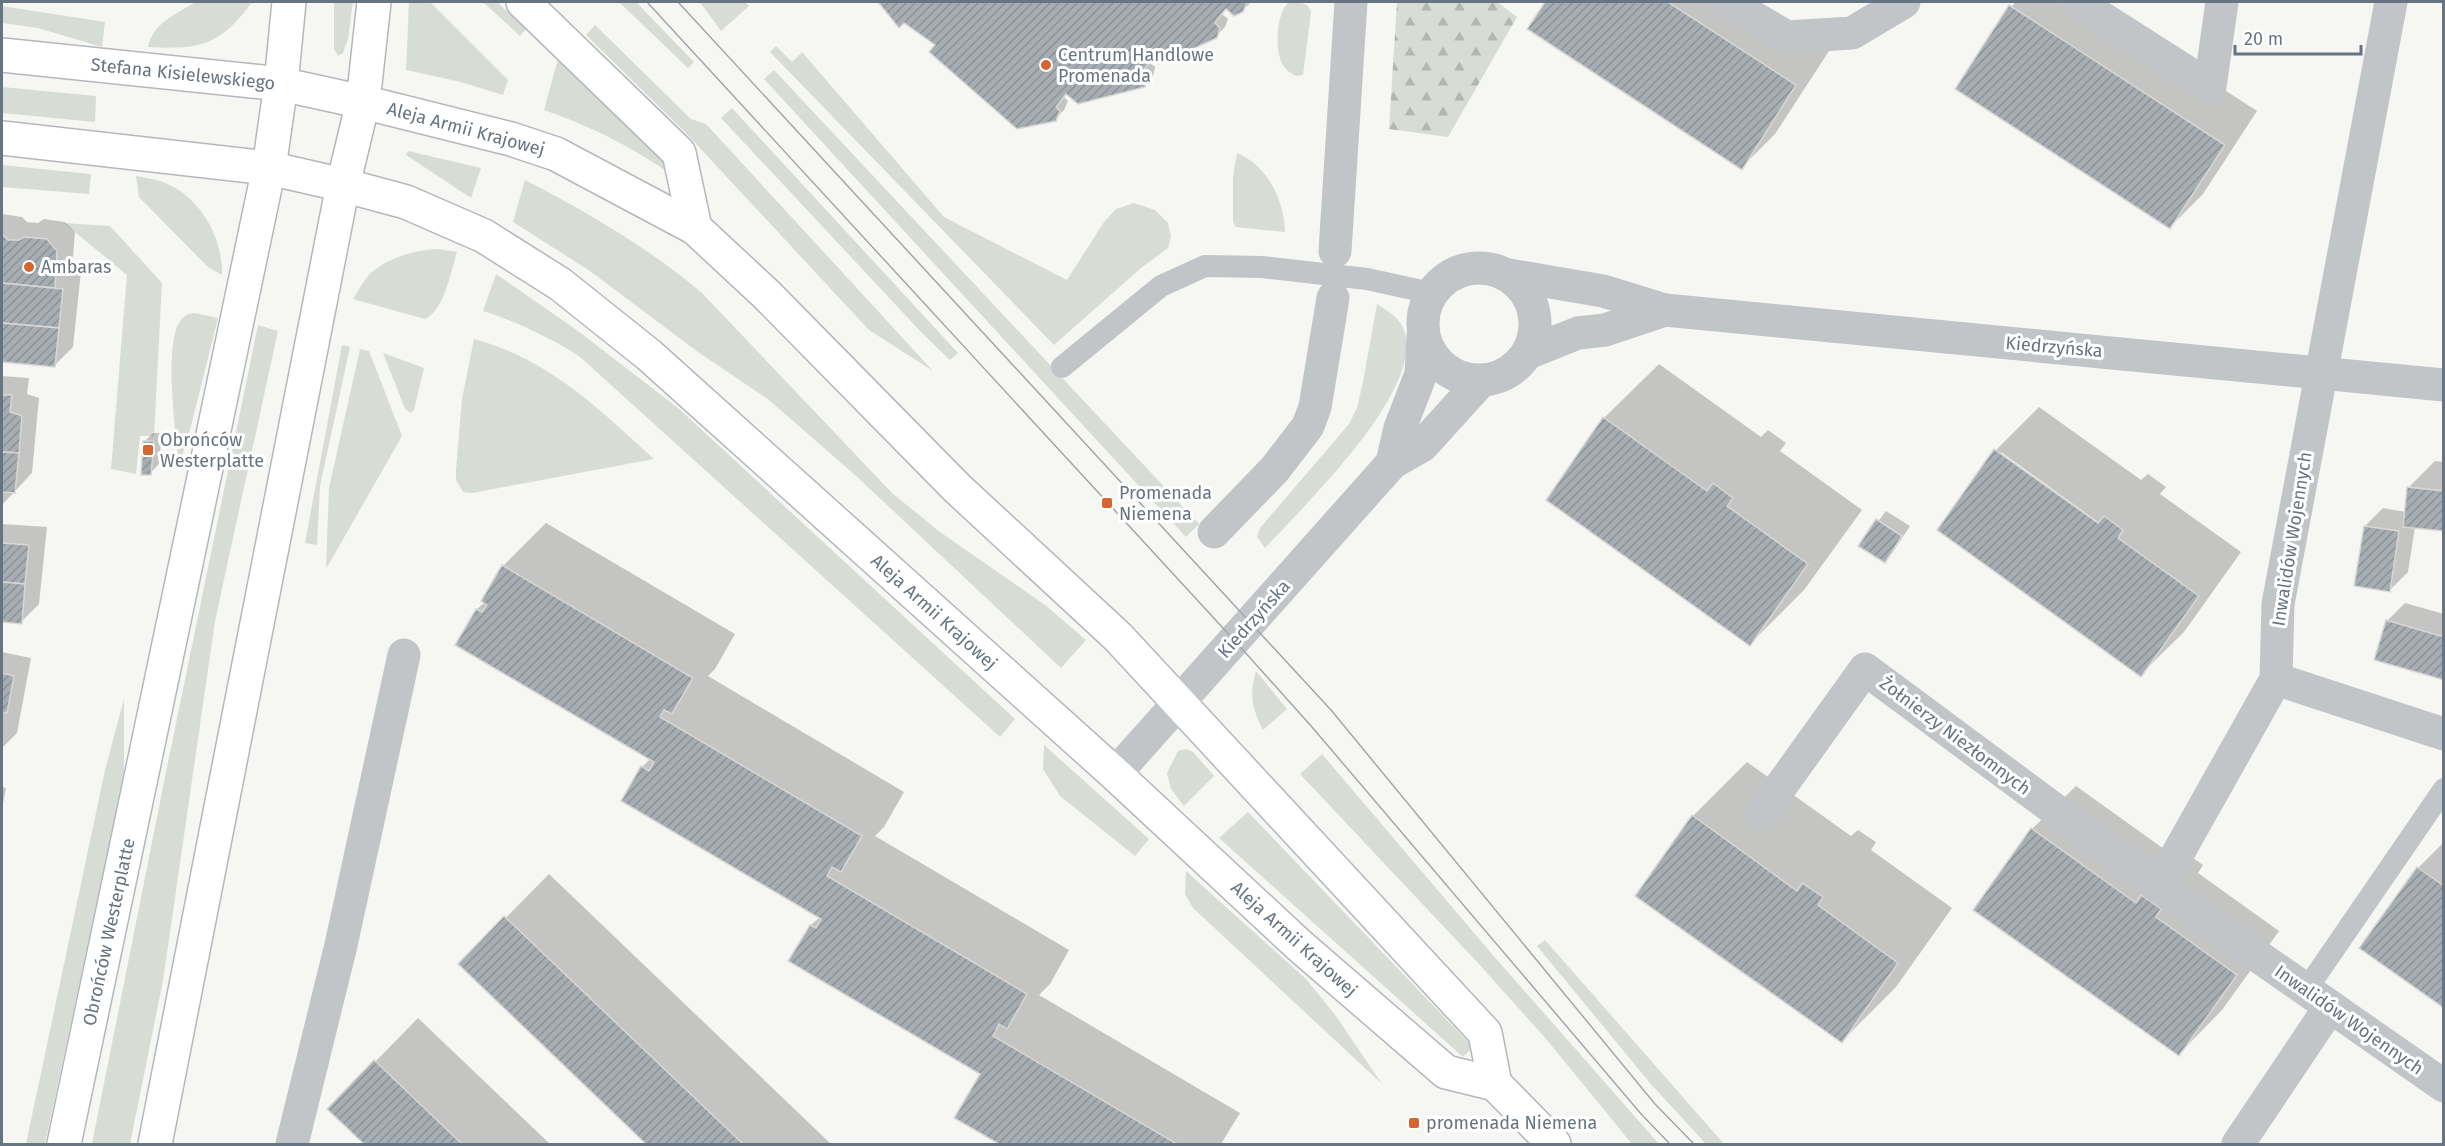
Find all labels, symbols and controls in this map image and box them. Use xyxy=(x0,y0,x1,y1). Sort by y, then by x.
scale bar xyxy=(2235,18,2361,56)
text: 20 m xyxy=(2244,28,2283,50)
place label: Centrum Handlowe Promenada xyxy=(1058,44,1214,87)
street label: Stefana Kisielewskiego xyxy=(90,53,276,95)
marker: Centrum Handlowe Promenada xyxy=(1039,58,1053,72)
street label: Aleja Armii Krajowej xyxy=(385,97,547,161)
place label: Ambaras xyxy=(41,256,111,278)
marker: Ambaras xyxy=(22,260,36,274)
street label: Kiedrzyńska xyxy=(2005,332,2103,362)
place label: Obrońców Westerplatte xyxy=(160,429,264,472)
marker: Obrońców Westerplatte xyxy=(141,443,155,457)
street label: Inwalidów Wojennych xyxy=(2267,450,2317,628)
place label: Promenada Niemena xyxy=(1119,482,1212,525)
marker: Promenada Niemena xyxy=(1100,496,1114,510)
street label: Aleja Armii Krajowej xyxy=(866,550,1002,674)
street label: Kiedrzyńska xyxy=(1213,575,1295,663)
street label: Żołnierzy Niezłomnych xyxy=(1875,672,2035,800)
street label: Obrońców Westerplatte xyxy=(78,836,140,1028)
street label: Aleja Armii Krajowej xyxy=(1226,877,1362,1001)
street label: Inwalidów Wojennych xyxy=(2270,960,2428,1080)
place label: promenada Niemena xyxy=(1426,1112,1597,1134)
marker: promenada Niemena xyxy=(1407,1116,1421,1130)

